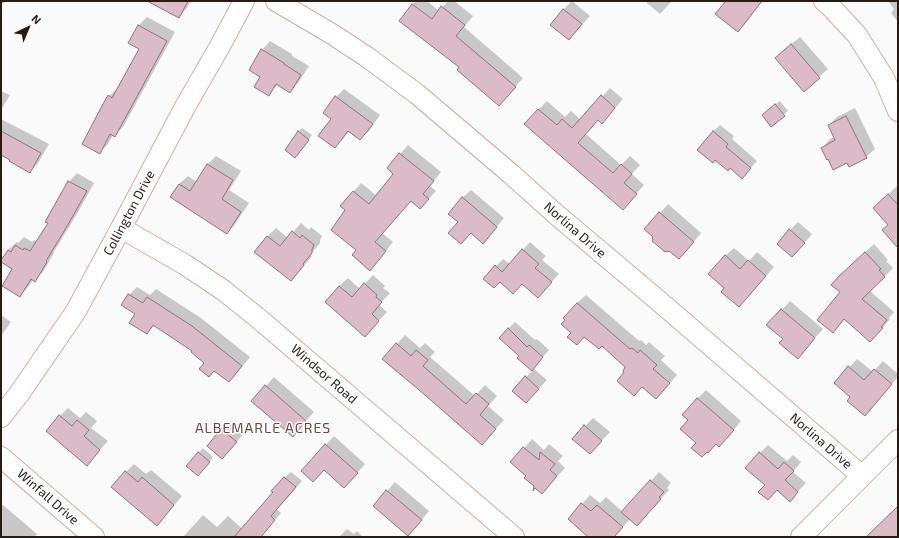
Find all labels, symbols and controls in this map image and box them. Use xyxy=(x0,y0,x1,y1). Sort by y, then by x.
north arrow xyxy=(8,8,48,48)
text: N xyxy=(29,12,44,26)
street label: Collington Drive xyxy=(100,168,158,258)
street label: Norlina Drive xyxy=(541,199,609,261)
street label: Windsor Road xyxy=(288,341,360,407)
street label: Norlina Drive xyxy=(787,410,855,472)
district label: ALBEMARLE ACRES xyxy=(195,420,331,436)
street label: Winfall Drive xyxy=(14,466,82,528)

